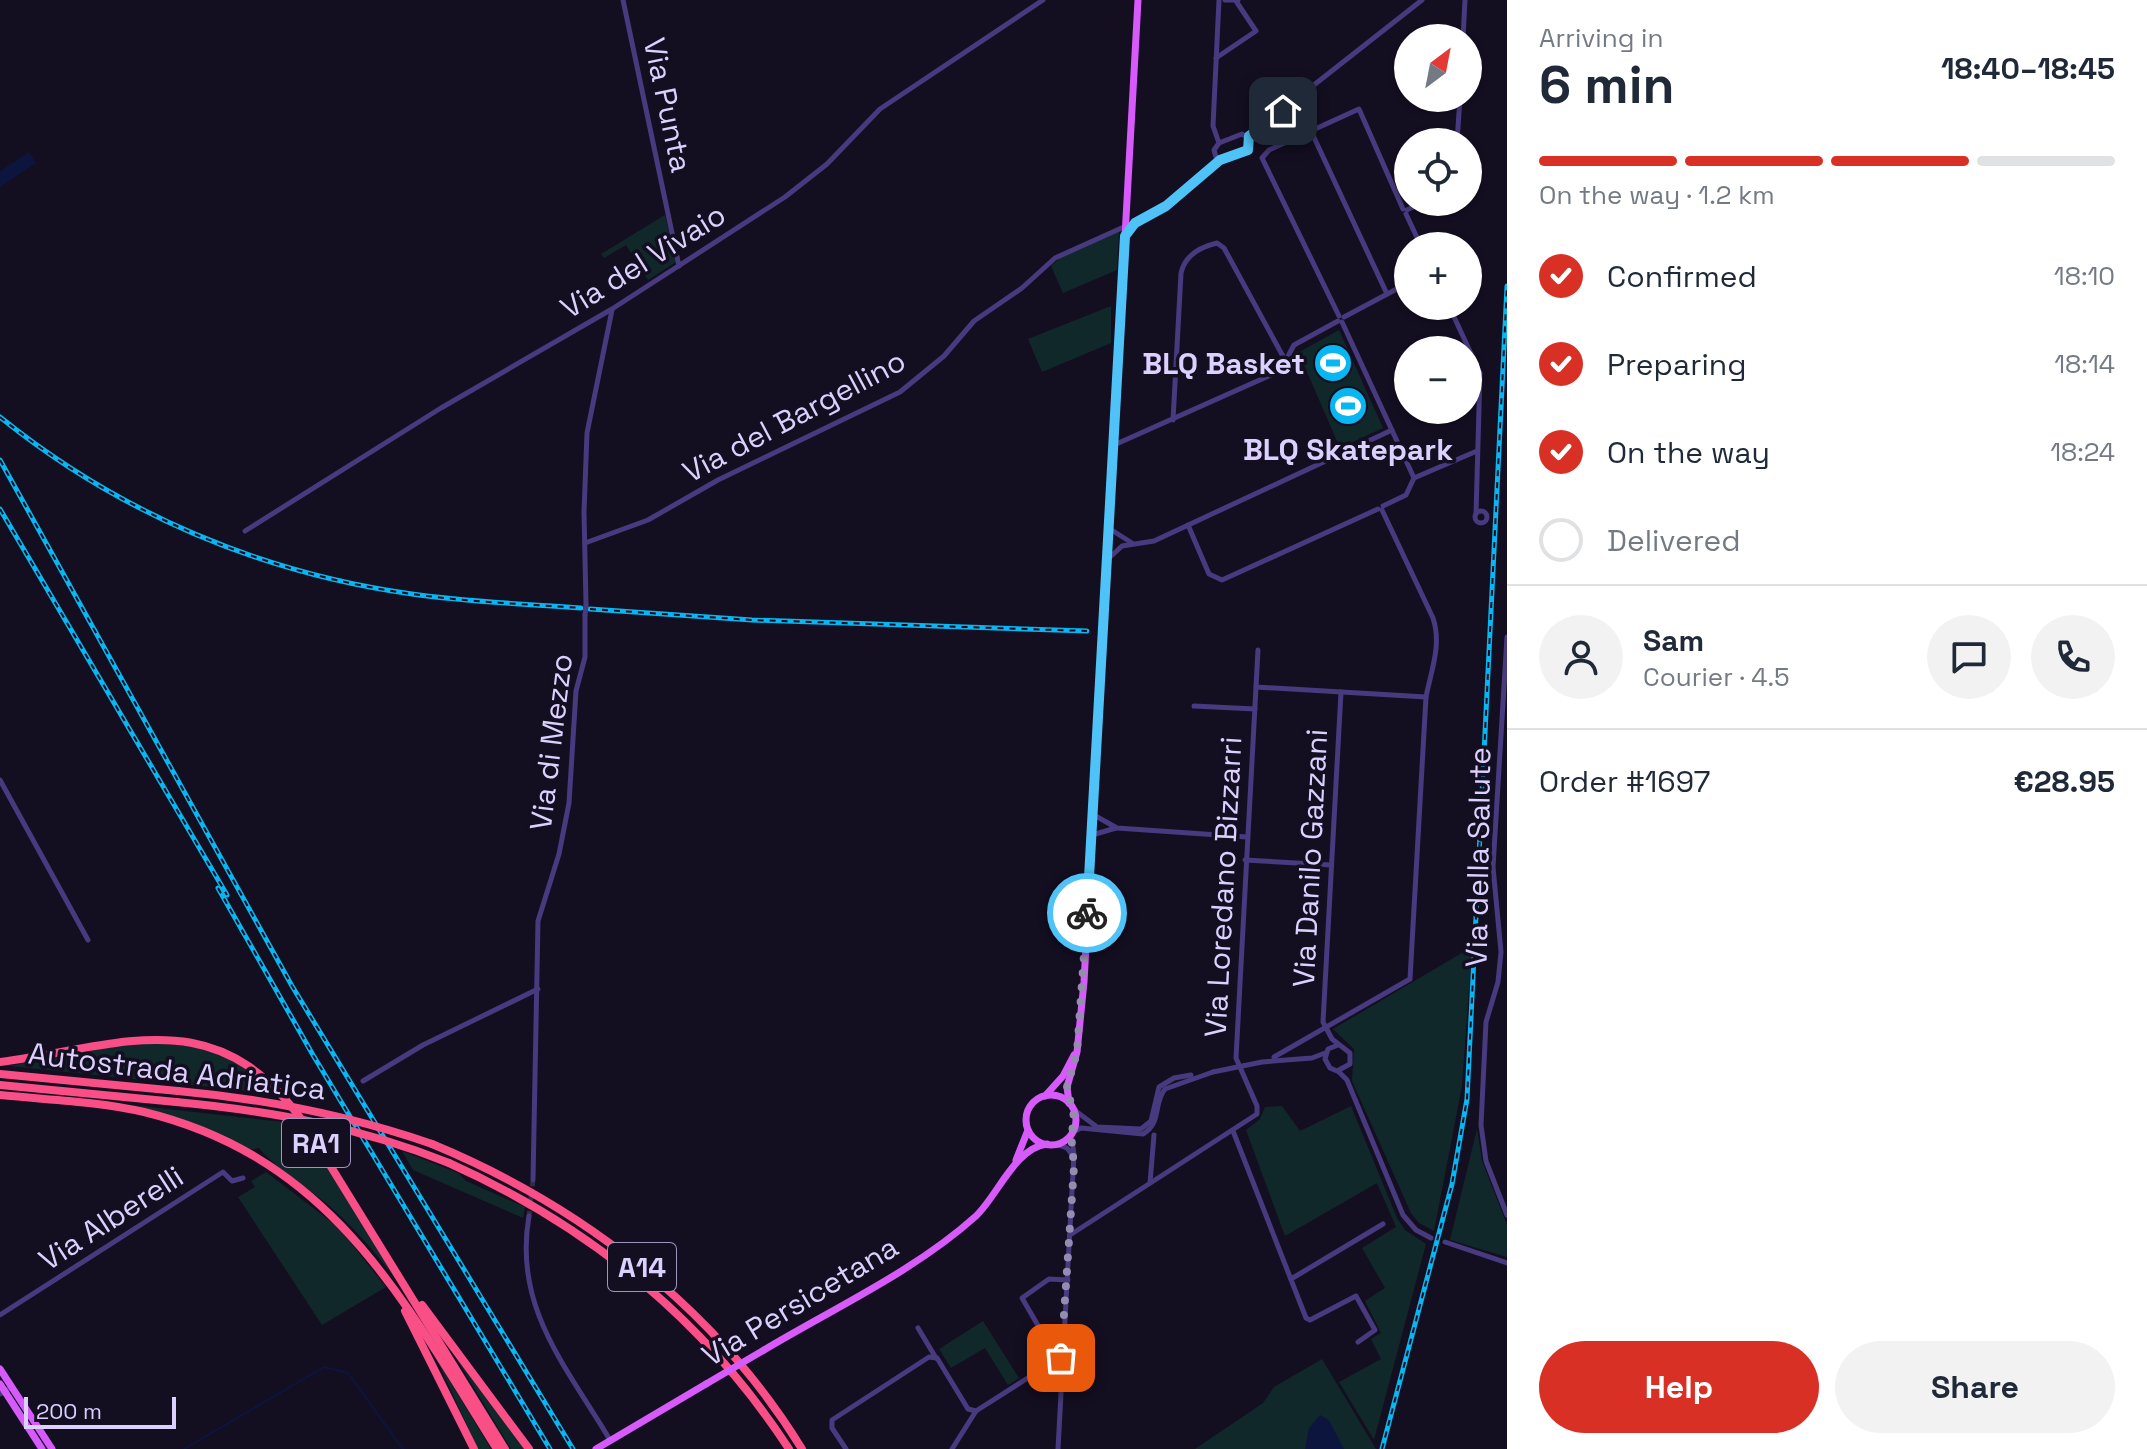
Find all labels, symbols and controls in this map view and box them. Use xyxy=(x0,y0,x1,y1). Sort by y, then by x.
text: Arriving in xyxy=(1539,21,1663,55)
north arrow xyxy=(1394,24,1482,112)
map controls xyxy=(1394,24,1482,424)
street label: Via Punta xyxy=(635,34,701,176)
text: 18:40–18:45 xyxy=(1941,49,2115,88)
text: 6 min xyxy=(1539,52,1675,118)
pin xyxy=(1249,77,1317,145)
icon: home xyxy=(1261,89,1305,133)
button: locate xyxy=(1394,128,1482,216)
text: On the way · 1.2 km xyxy=(1539,178,1775,212)
street label: Via del Vivaio xyxy=(553,195,733,327)
button: + xyxy=(1394,232,1482,320)
icon: check xyxy=(1539,254,1583,298)
text: Confirmed xyxy=(1607,257,1757,296)
text: 18:10 xyxy=(2054,259,2115,293)
button: − xyxy=(1394,336,1482,424)
street label: Via del Bargellino xyxy=(676,341,912,491)
sports icon: BLQ Basket xyxy=(1312,342,1354,384)
icon: check xyxy=(1539,342,1583,386)
place label: BLQ Basket xyxy=(1142,344,1305,383)
text: Preparing xyxy=(1607,345,1746,384)
text: 18:14 xyxy=(2054,347,2115,381)
sports icon: BLQ Skatepark xyxy=(1327,385,1369,427)
place label: BLQ Skatepark xyxy=(1243,430,1453,469)
icon: check xyxy=(1539,430,1583,474)
text: On the way xyxy=(1607,433,1770,472)
text: 18:24 xyxy=(2050,435,2115,469)
text: Delivered xyxy=(1607,521,1741,560)
button: person xyxy=(1539,615,1623,699)
button: chat xyxy=(1927,615,2011,699)
button: phone xyxy=(2031,615,2115,699)
text: Sam xyxy=(1643,621,1704,660)
street label: Via di Mezzo xyxy=(521,651,581,833)
text: Courier · 4.5 xyxy=(1643,660,1790,694)
street label: Via Danilo Gazzani xyxy=(1284,728,1336,988)
street label: Via Loredano Bizzarri xyxy=(1196,736,1250,1038)
street label: Via della Salute xyxy=(1457,747,1499,967)
text: Order #1697 xyxy=(1539,762,1710,801)
text: €28.95 xyxy=(2013,762,2115,801)
courier xyxy=(1047,873,1127,953)
icon: bike xyxy=(1065,891,1109,935)
street label: Autostrada Adriatica xyxy=(26,1033,328,1109)
road number: RA1 xyxy=(282,1119,350,1167)
street label: Via Alberelli xyxy=(31,1157,191,1279)
street label: Via Persicetana xyxy=(695,1227,905,1375)
road number: A14 xyxy=(608,1243,676,1291)
pin xyxy=(1027,1324,1095,1392)
icon: bag xyxy=(1039,1336,1083,1380)
button: Help xyxy=(1539,1341,1819,1433)
button: Share xyxy=(1835,1341,2115,1433)
scale bar xyxy=(24,1393,176,1429)
text: 200 m xyxy=(36,1397,102,1425)

